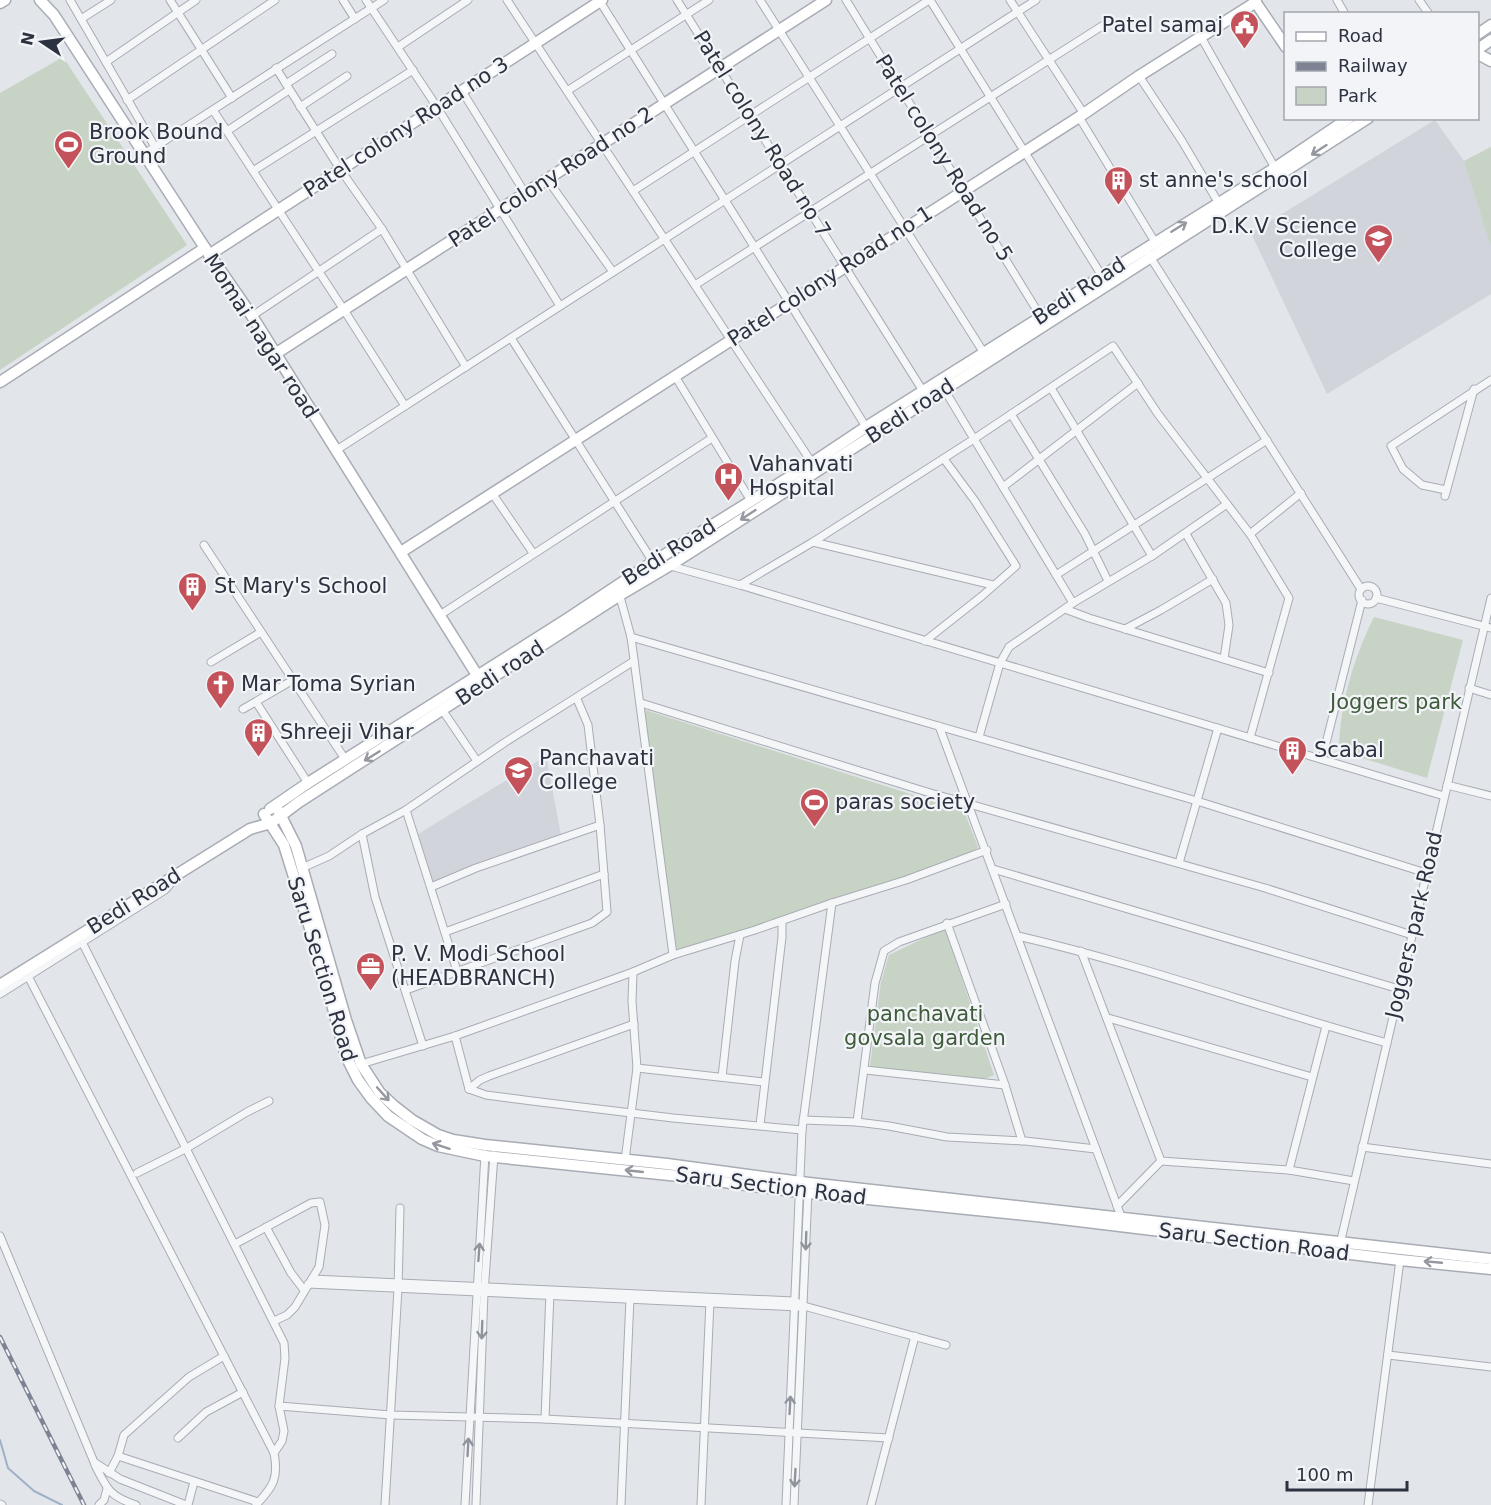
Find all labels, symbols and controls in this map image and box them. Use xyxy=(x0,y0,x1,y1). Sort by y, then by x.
public building icon: Patel samaj xyxy=(1228,9,1260,51)
north arrow xyxy=(12,12,72,72)
legend xyxy=(1284,12,1479,120)
place label: Patel samaj xyxy=(1102,13,1223,37)
text: Road xyxy=(1338,25,1383,46)
street label: Patel colony Road no 7 xyxy=(688,26,836,242)
text: N xyxy=(17,30,39,47)
street label: Patel colony Road no 5 xyxy=(870,50,1018,266)
street label: Patel colony Road no 3 xyxy=(299,52,513,202)
text: Railway xyxy=(1338,55,1408,76)
text: Park xyxy=(1338,85,1377,106)
street label: Patel colony Road no 2 xyxy=(444,102,658,252)
place label: Brook Bound Ground xyxy=(89,120,223,168)
sports icon: Brook Bound Ground xyxy=(52,128,84,170)
one-way arrow xyxy=(1311,145,1328,157)
building icon: st anne's school xyxy=(1102,164,1134,206)
place label: st anne's school xyxy=(1139,168,1308,192)
street label: Patel colony Road no 1 xyxy=(723,201,937,351)
place label: D.K.V Science College xyxy=(1211,214,1357,262)
one-way arrow xyxy=(1171,220,1188,233)
school or university icon: D.K.V Science College xyxy=(1362,222,1394,264)
street label: Momai nagar road xyxy=(199,249,323,423)
street label: Bedi Road xyxy=(1028,252,1130,330)
street label: Bedi road xyxy=(861,374,959,448)
place label: Vahanvati Hospital xyxy=(749,452,853,500)
hospital icon: Vahanvati Hospital xyxy=(712,460,744,502)
one-way arrow xyxy=(740,510,757,522)
street label: Bedi Road xyxy=(618,514,720,590)
building icon: St Mary's School xyxy=(177,570,209,612)
place label: St Mary's School xyxy=(214,574,387,598)
street label: Bedi road xyxy=(451,636,549,710)
church icon: Mar Toma Syrian xyxy=(204,668,236,710)
place label: Mar Toma Syrian xyxy=(241,672,416,696)
park label: Joggers park xyxy=(1328,690,1463,714)
building icon: Shreeji Vihar xyxy=(243,716,275,758)
place label: Shreeji Vihar xyxy=(280,720,414,744)
building icon: Scabal xyxy=(1277,734,1309,776)
place label: Scabal xyxy=(1314,738,1384,762)
place label: Panchavati College xyxy=(539,746,654,794)
one-way arrow xyxy=(364,751,381,763)
school or university icon: Panchavati College xyxy=(502,754,534,796)
sports icon: paras society xyxy=(798,786,830,828)
place label: paras society xyxy=(835,790,975,814)
street label: Joggers park Road xyxy=(1380,829,1447,1023)
street label: Bedi Road xyxy=(83,863,185,939)
street label: Saru Section Road xyxy=(282,874,362,1064)
place label: P. V. Modi School (HEADBRANCH) xyxy=(391,942,565,990)
office icon: P. V. Modi School (HEADBRANCH) xyxy=(354,950,386,992)
park label: panchavati govsala garden xyxy=(844,1002,1006,1050)
one-way arrow xyxy=(376,1086,390,1101)
one-way arrow xyxy=(432,1140,451,1151)
street label: Saru Section Road xyxy=(674,1162,868,1210)
one-way arrow xyxy=(625,1165,645,1176)
street label: Saru Section Road xyxy=(1157,1218,1351,1266)
one-way arrow xyxy=(801,1231,812,1251)
one-way arrow xyxy=(473,1242,484,1262)
one-way arrow xyxy=(1423,1257,1443,1268)
one-way arrow xyxy=(477,1320,488,1340)
one-way arrow xyxy=(784,1395,795,1415)
one-way arrow xyxy=(462,1437,473,1457)
scale bar xyxy=(1287,1454,1407,1492)
text: 100 m xyxy=(1296,1464,1354,1485)
one-way arrow xyxy=(790,1468,801,1488)

